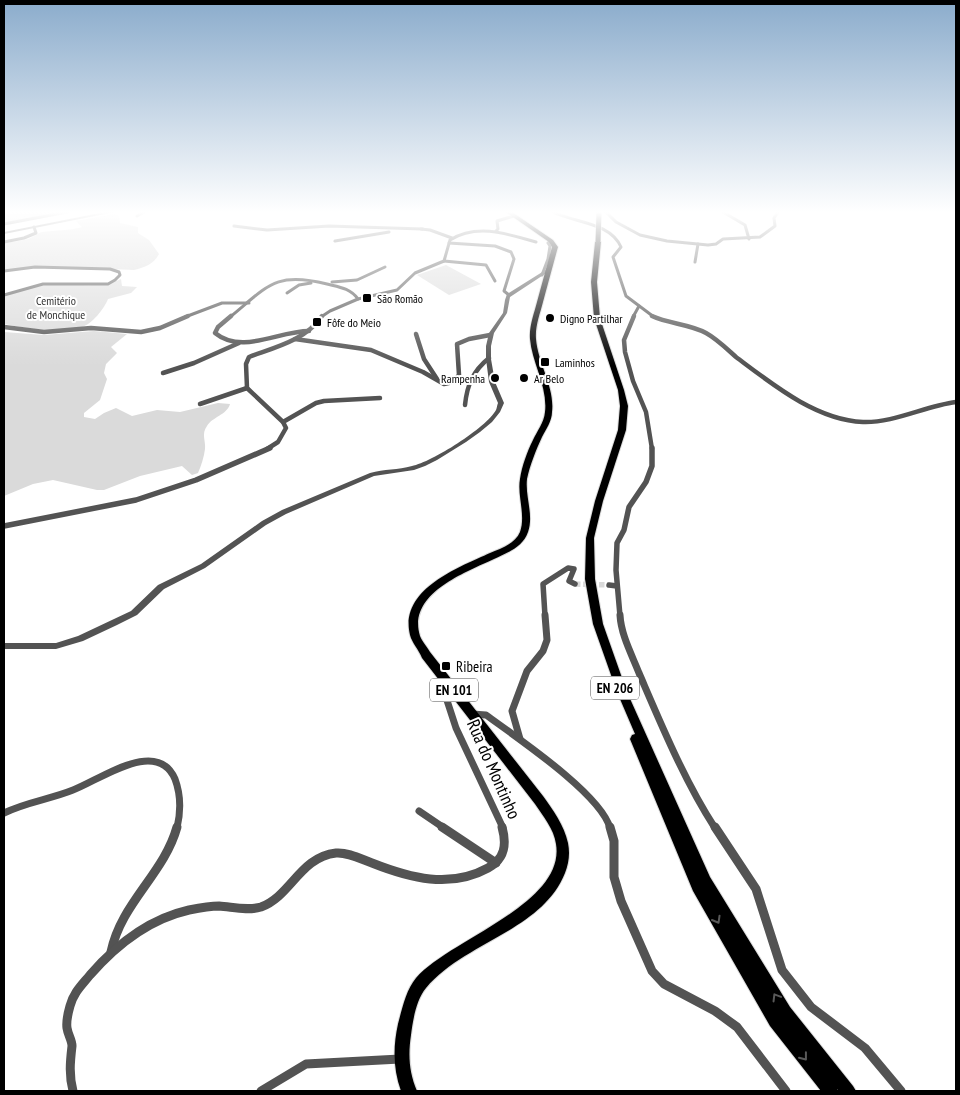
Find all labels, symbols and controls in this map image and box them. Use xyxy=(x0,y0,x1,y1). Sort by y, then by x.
place label: São Romão xyxy=(377,291,423,306)
marker: São Romão xyxy=(361,292,373,304)
park label: Cemitério de Monchique xyxy=(27,293,85,322)
place label: Digno Partilhar xyxy=(560,311,623,326)
marker: Digno Partilhar xyxy=(544,312,556,324)
place label: Fôfe do Meio xyxy=(327,315,381,330)
marker: Fôfe do Meio xyxy=(311,316,323,328)
place label: Laminhos xyxy=(555,355,595,370)
marker: Laminhos xyxy=(539,356,551,368)
place label: Rampenha xyxy=(441,371,485,386)
place label: Ar Belo xyxy=(534,371,564,386)
marker: Rampenha xyxy=(489,372,501,384)
marker: Ar Belo xyxy=(518,372,530,384)
place label: Ribeira xyxy=(456,657,493,676)
marker: Ribeira xyxy=(440,660,452,672)
road number: EN 206 xyxy=(591,676,639,700)
road number: EN 101 xyxy=(430,678,478,702)
street label: Rua do Montinho xyxy=(462,716,526,823)
one-way arrow xyxy=(711,915,721,924)
one-way arrow xyxy=(772,994,782,1003)
one-way arrow xyxy=(798,1052,807,1061)

